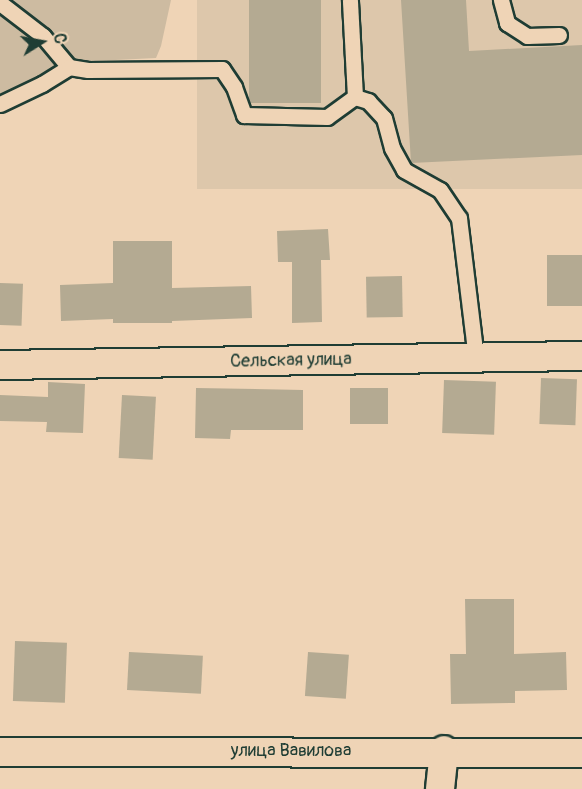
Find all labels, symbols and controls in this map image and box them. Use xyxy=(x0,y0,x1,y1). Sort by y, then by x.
north arrow xyxy=(12,12,72,72)
text: С xyxy=(49,32,70,45)
street label: Сельская улица xyxy=(230,349,352,373)
street label: улица Вавилова xyxy=(231,740,351,762)

